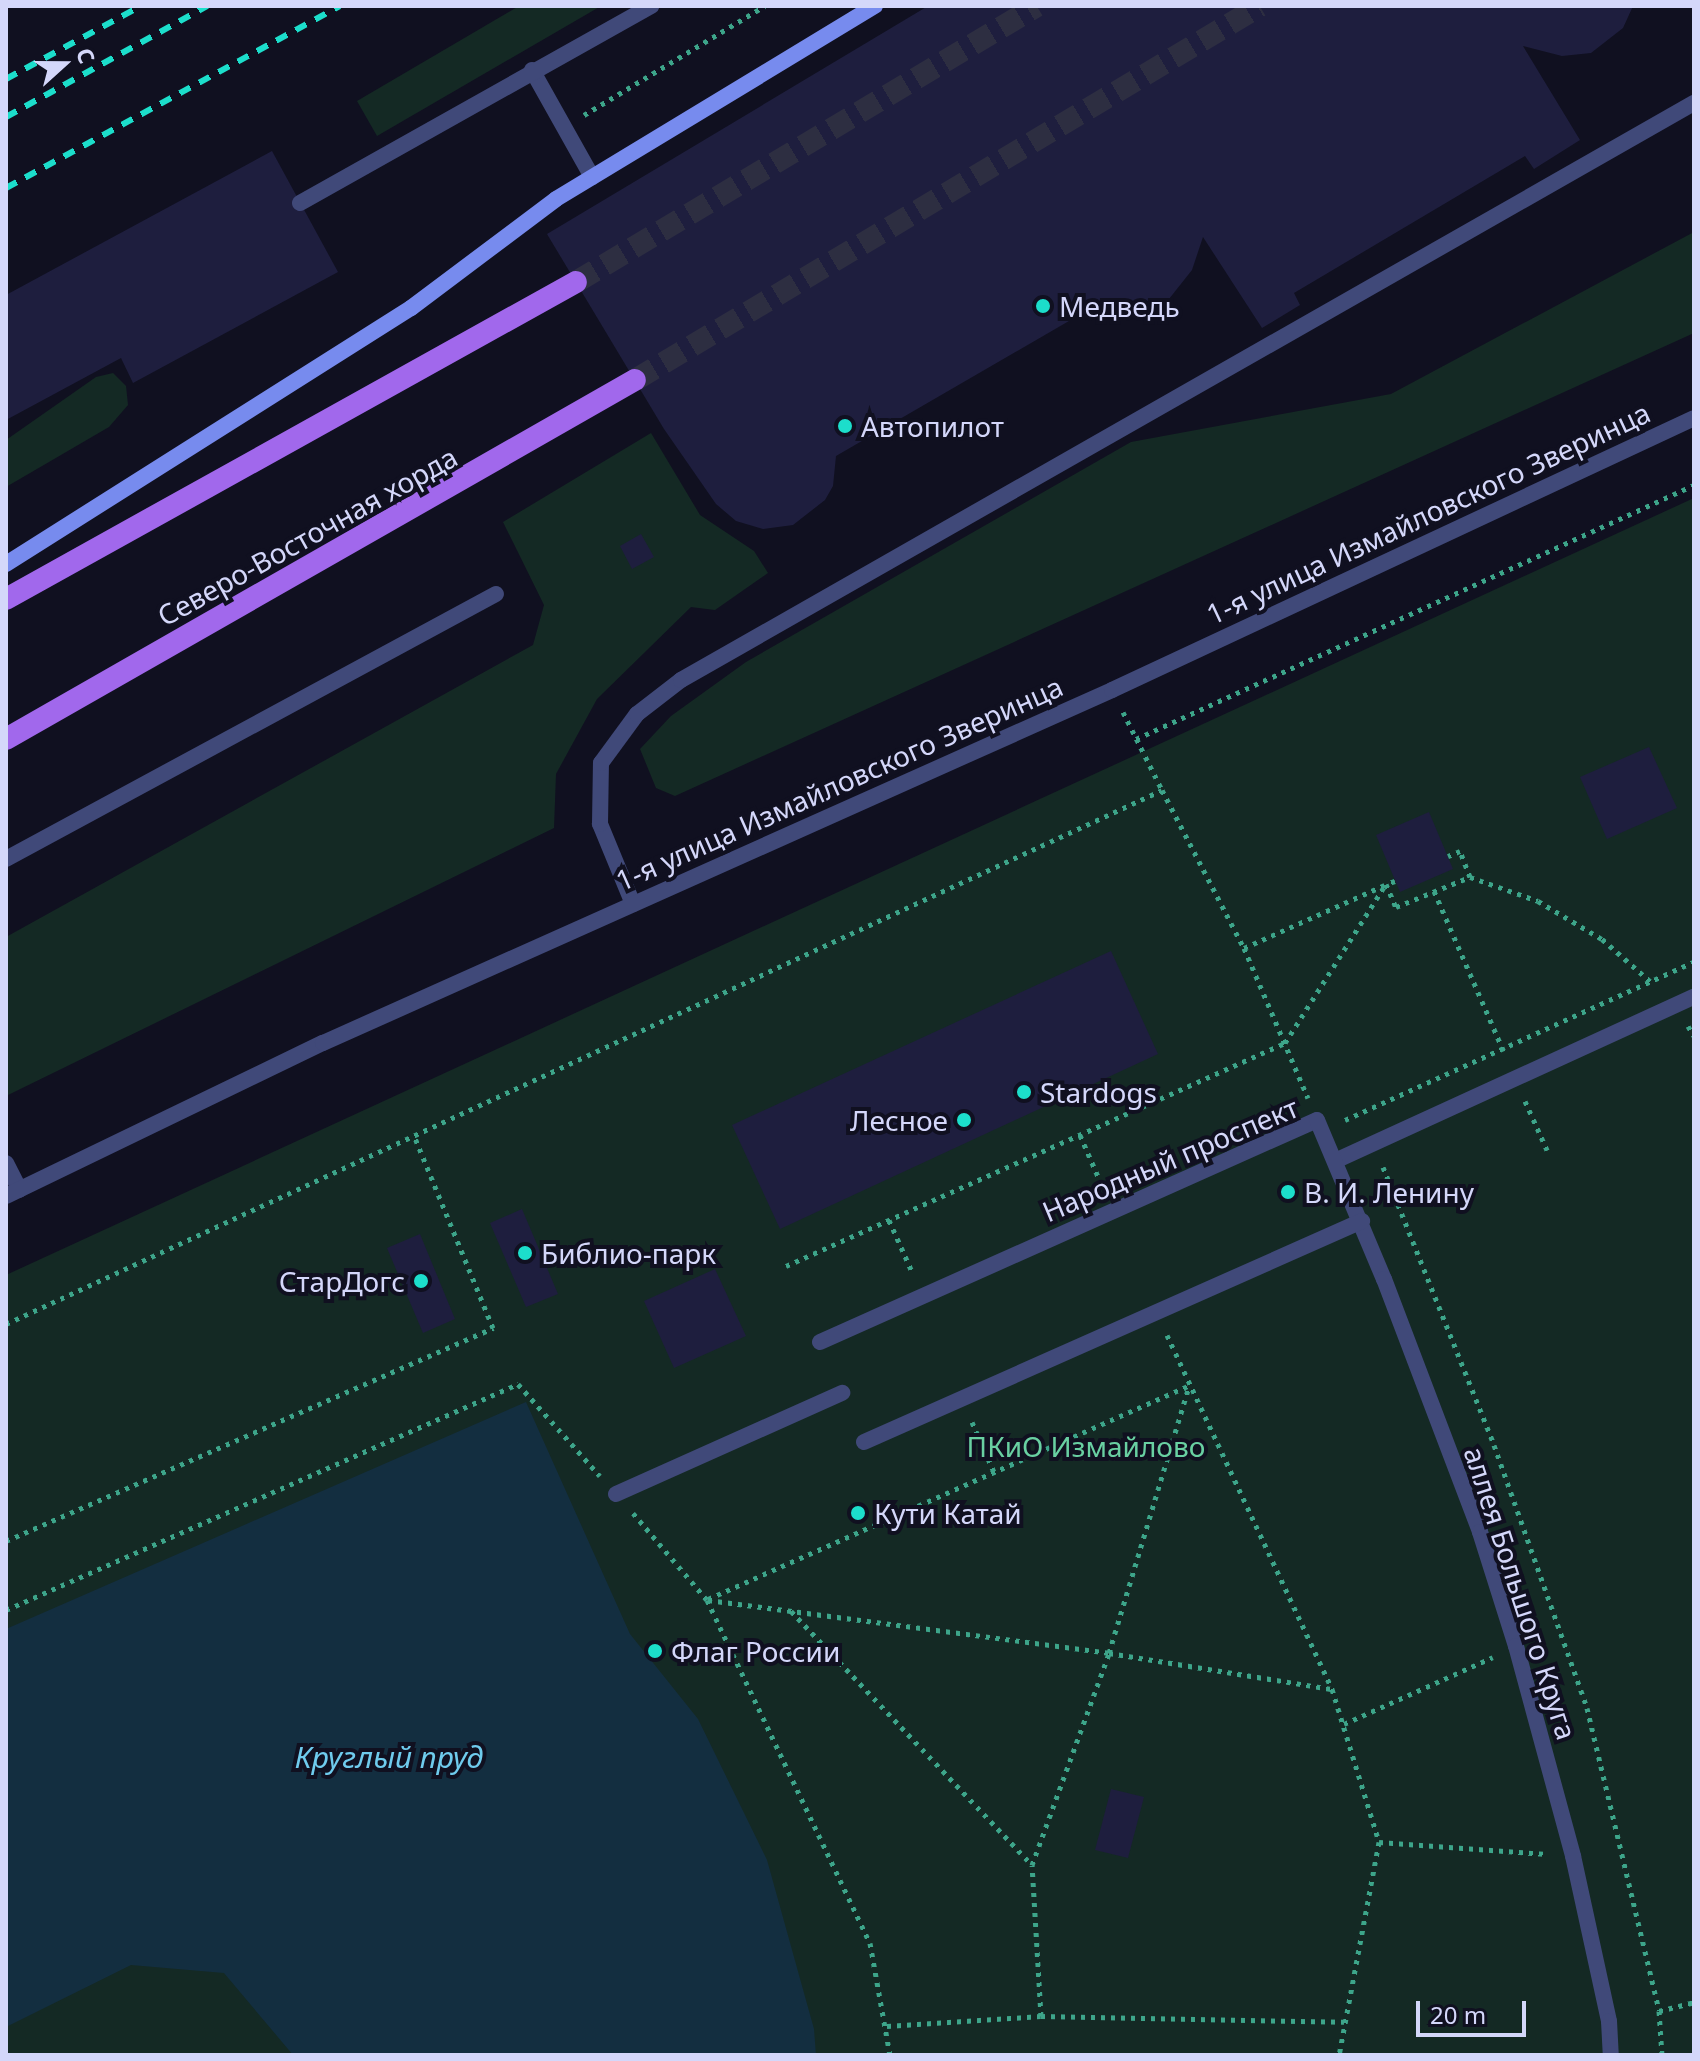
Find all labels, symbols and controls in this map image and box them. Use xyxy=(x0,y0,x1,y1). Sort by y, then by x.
north arrow xyxy=(24,24,104,104)
text: С xyxy=(70,43,103,67)
place label: Медведь xyxy=(1059,289,1180,323)
marker: Медведь xyxy=(1034,297,1052,315)
street label: 1-я улица Измайловского Зверинца xyxy=(1201,395,1655,631)
place label: Автопилот xyxy=(861,409,1004,443)
marker: Автопилот xyxy=(836,417,854,435)
street label: Северо-Восточная хорда xyxy=(151,440,463,632)
street label: 1-я улица Измайловского Зверинца xyxy=(610,669,1068,897)
place label: Stardogs xyxy=(1040,1075,1157,1109)
marker: Stardogs xyxy=(1015,1083,1033,1101)
street label: Народный проспект xyxy=(1037,1090,1303,1228)
place label: Лесное xyxy=(850,1103,948,1137)
marker: Лесное xyxy=(955,1111,973,1129)
place label: В. И. Ленину xyxy=(1304,1175,1474,1209)
marker: В. И. Ленину xyxy=(1279,1183,1297,1201)
place label: Библио-парк xyxy=(541,1236,716,1270)
marker: Библио-парк xyxy=(516,1244,534,1262)
place label: СтарДогс xyxy=(279,1264,405,1298)
marker: СтарДогс xyxy=(412,1272,430,1290)
park label: ПКиО Измайлово xyxy=(967,1429,1205,1463)
street label: аллея Большого Круга xyxy=(1458,1442,1584,1744)
place label: Кути Катай xyxy=(874,1496,1022,1530)
marker: Кути Катай xyxy=(849,1504,867,1522)
place label: Флаг России xyxy=(671,1634,840,1668)
marker: Флаг России xyxy=(646,1642,664,1660)
water label: Круглый пруд xyxy=(295,1739,483,1775)
scale bar xyxy=(1420,1985,1530,2035)
text: 20 m xyxy=(1430,1998,1486,2031)

